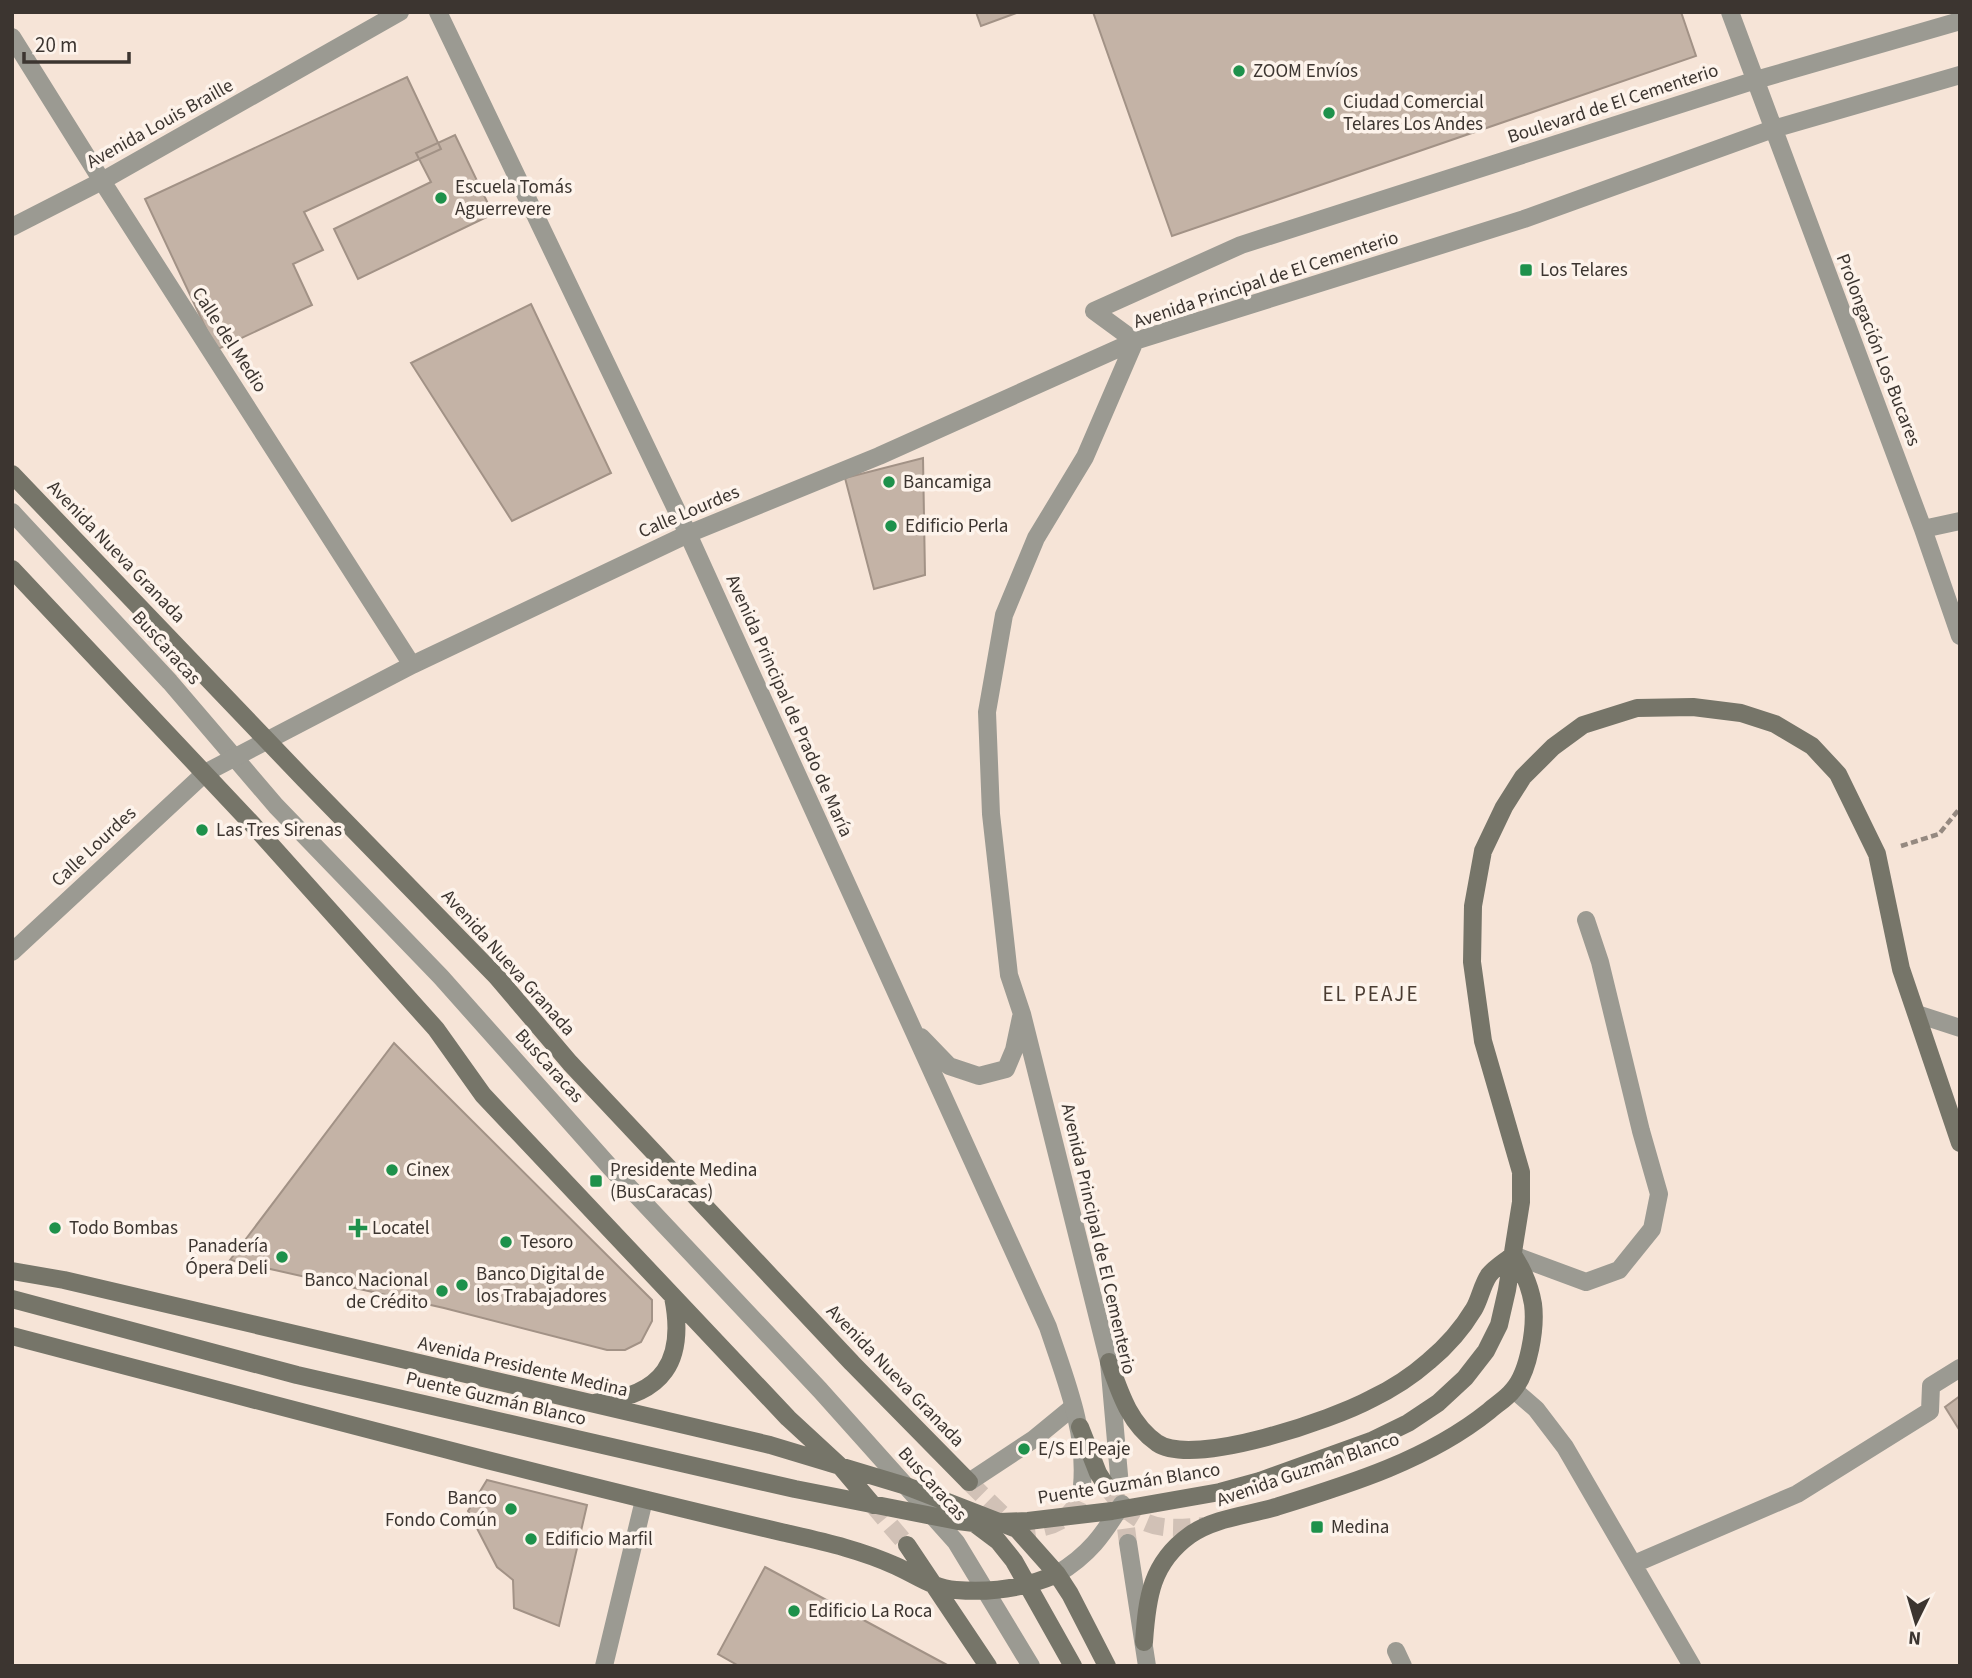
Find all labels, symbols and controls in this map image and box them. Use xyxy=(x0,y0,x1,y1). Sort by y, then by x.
scale bar xyxy=(24,21,130,65)
text: 20 m xyxy=(35,30,77,60)
street label: Boulevard de El Cementerio xyxy=(1504,57,1722,151)
place label: ZOOM Envíos xyxy=(1253,58,1358,85)
marker: ZOOM Envíos xyxy=(1231,63,1247,79)
street label: Avenida Louis Braille xyxy=(82,72,238,176)
place label: Ciudad Comercial Telares Los Andes xyxy=(1343,89,1484,138)
marker: Ciudad Comercial Telares Los Andes xyxy=(1321,105,1337,121)
place label: Escuela Tomás Aguerrevere xyxy=(455,174,572,223)
marker: Escuela Tomás Aguerrevere xyxy=(433,190,449,206)
street label: Avenida Principal de El Cementerio xyxy=(1130,224,1402,336)
street label: Prolongación Los Bucares xyxy=(1829,250,1927,450)
place label: Los Telares xyxy=(1540,257,1628,284)
marker: Los Telares xyxy=(1518,262,1534,278)
street label: Calle del Medio xyxy=(185,282,273,398)
place label: Bancamiga xyxy=(903,469,991,496)
marker: Bancamiga xyxy=(881,474,897,490)
street label: Avenida Nueva Granada xyxy=(41,475,191,629)
street label: Calle Lourdes xyxy=(634,479,744,545)
place label: Edificio Perla xyxy=(905,513,1008,540)
marker: Edificio Perla xyxy=(883,518,899,534)
street label: Avenida Principal de Prado de María xyxy=(719,571,859,841)
street label: BusCaracas xyxy=(125,605,207,691)
street label: Calle Lourdes xyxy=(46,801,142,893)
place label: Las Tres Sirenas xyxy=(216,817,342,844)
marker: Las Tres Sirenas xyxy=(194,822,210,838)
street label: Avenida Nueva Granada xyxy=(435,884,581,1042)
district label: EL PEAJE xyxy=(1323,979,1419,1009)
street label: BusCaracas xyxy=(508,1023,590,1109)
street label: Avenida Principal de El Cementerio xyxy=(1054,1101,1142,1377)
place label: Cinex xyxy=(406,1157,450,1184)
place label: Presidente Medina (BusCaracas) xyxy=(610,1157,757,1206)
marker: Cinex xyxy=(384,1162,400,1178)
marker: Presidente Medina (BusCaracas) xyxy=(588,1173,604,1189)
place label: Todo Bombas xyxy=(69,1215,178,1242)
place label: Locatel xyxy=(372,1215,430,1242)
marker: Todo Bombas xyxy=(47,1220,63,1236)
marker: Locatel xyxy=(350,1220,366,1236)
place label: Tesoro xyxy=(520,1229,573,1256)
place label: Panadería Ópera Deli xyxy=(185,1233,268,1282)
marker: Tesoro xyxy=(498,1234,514,1250)
marker: Panadería Ópera Deli xyxy=(274,1249,290,1265)
place label: Banco Digital de los Trabajadores xyxy=(476,1261,607,1310)
place label: Banco Nacional de Crédito xyxy=(304,1267,428,1316)
marker: Banco Digital de los Trabajadores xyxy=(454,1277,470,1293)
marker: Banco Nacional de Crédito xyxy=(434,1283,450,1299)
street label: Avenida Nueva Granada xyxy=(820,1299,970,1453)
street label: Avenida Presidente Medina xyxy=(415,1330,631,1404)
street label: Puente Guzmán Blanco xyxy=(403,1365,589,1433)
street label: Avenida Guzmán Blanco xyxy=(1213,1426,1403,1514)
place label: E/S El Peaje xyxy=(1038,1436,1130,1463)
street label: BusCaracas xyxy=(891,1441,973,1527)
marker: E/S El Peaje xyxy=(1016,1441,1032,1457)
street label: Puente Guzmán Blanco xyxy=(1036,1456,1222,1512)
place label: Banco Fondo Común xyxy=(385,1485,497,1534)
marker: Banco Fondo Común xyxy=(503,1501,519,1517)
place label: Medina xyxy=(1331,1514,1389,1541)
marker: Medina xyxy=(1309,1519,1325,1535)
place label: Edificio Marfil xyxy=(545,1526,653,1553)
marker: Edificio Marfil xyxy=(523,1531,539,1547)
north arrow xyxy=(1881,1587,1951,1657)
place label: Edificio La Roca xyxy=(808,1598,932,1625)
marker: Edificio La Roca xyxy=(786,1603,802,1619)
text: N xyxy=(1907,1623,1922,1651)

